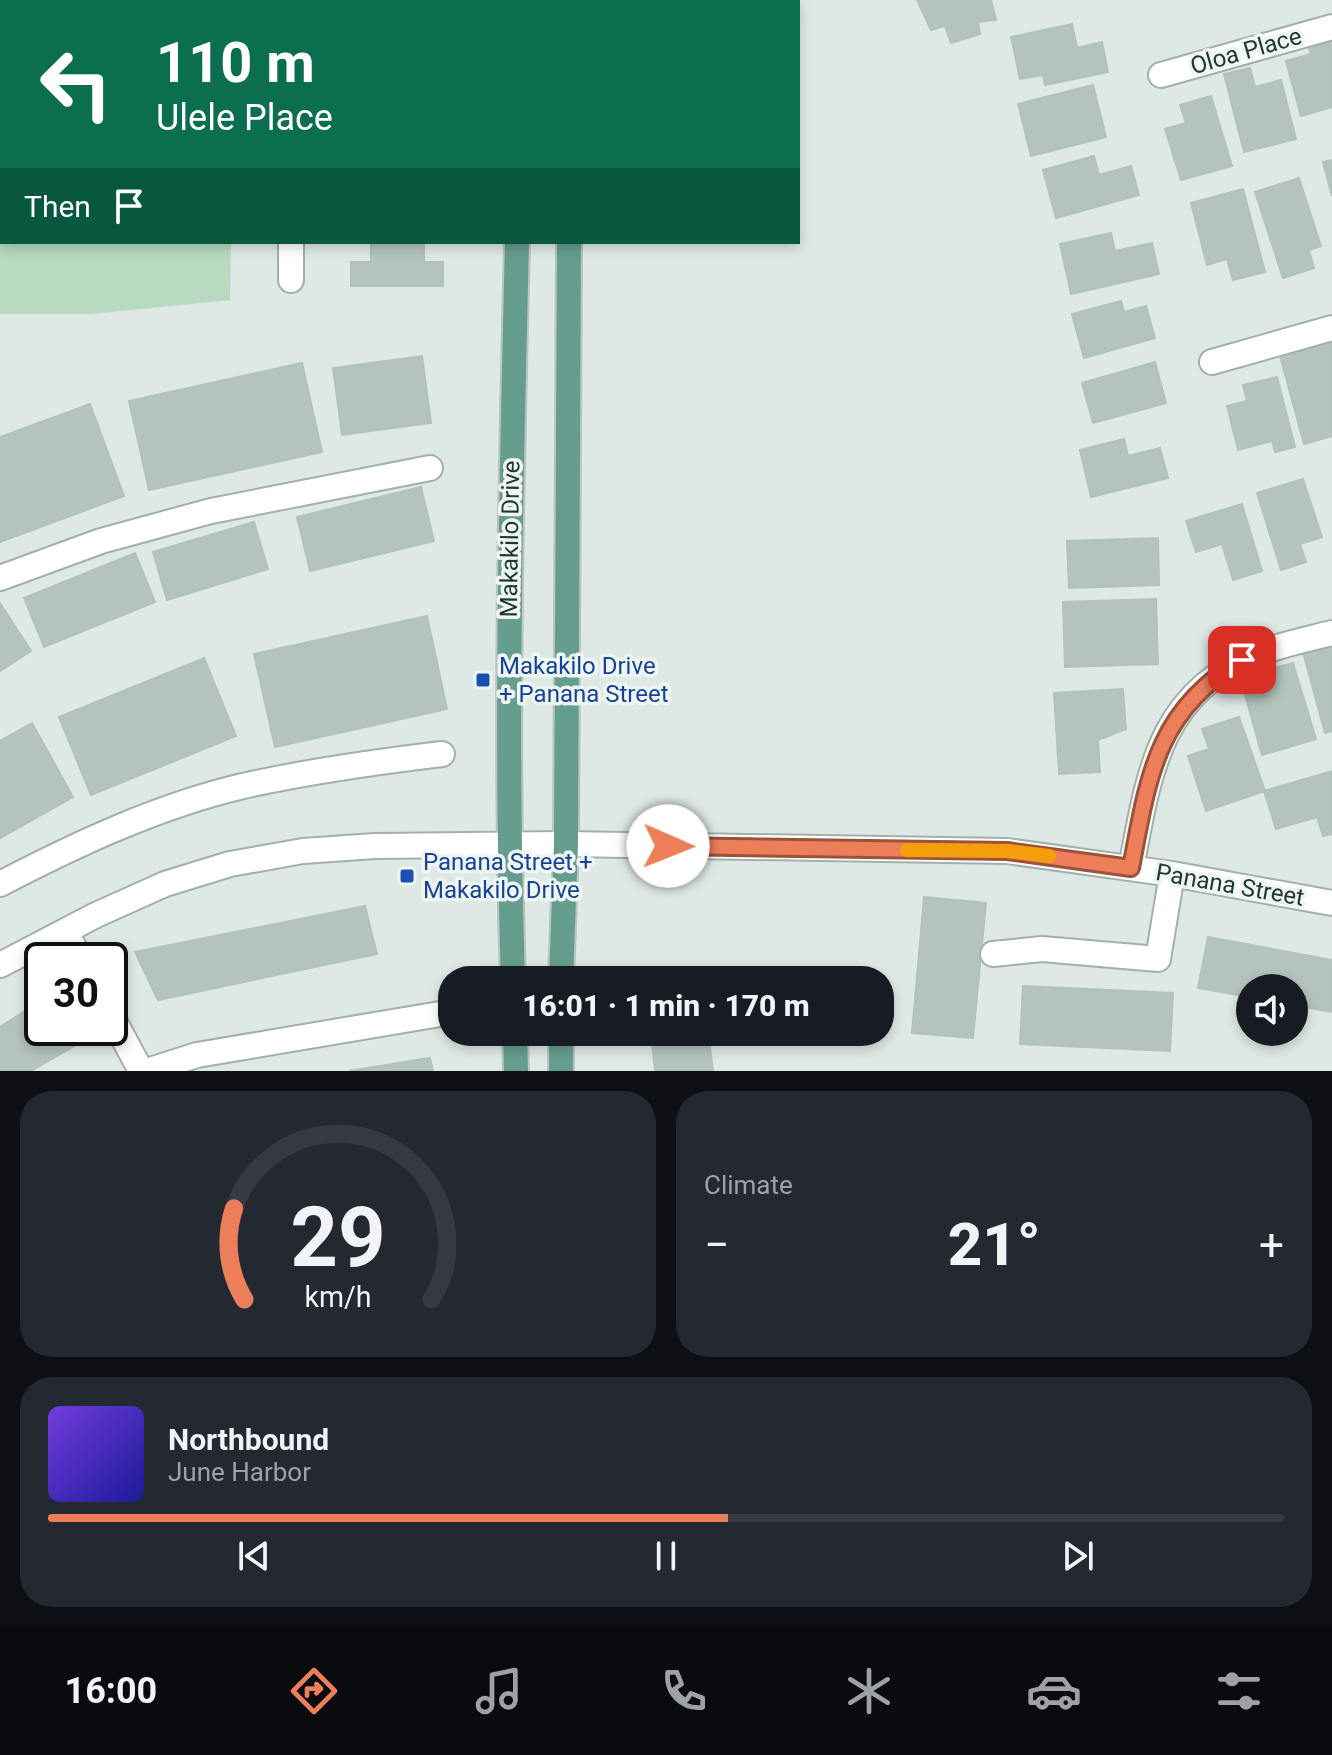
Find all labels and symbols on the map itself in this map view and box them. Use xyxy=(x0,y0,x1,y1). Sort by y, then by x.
street label: Oloa Place xyxy=(1187,22,1305,80)
street label: Makakilo Drive xyxy=(495,460,525,618)
pin xyxy=(1208,626,1276,694)
place label: Makakilo Drive + Panana Street xyxy=(499,652,669,708)
marker: Makakilo Drive + Panana Street xyxy=(474,671,492,689)
position arrow xyxy=(626,804,710,888)
place label: Panana Street + Makakilo Drive xyxy=(423,848,593,904)
street label: Panana Street xyxy=(1154,858,1306,912)
marker: Panana Street + Makakilo Drive xyxy=(398,867,416,885)
speed limit sign: 30 xyxy=(24,942,128,1046)

